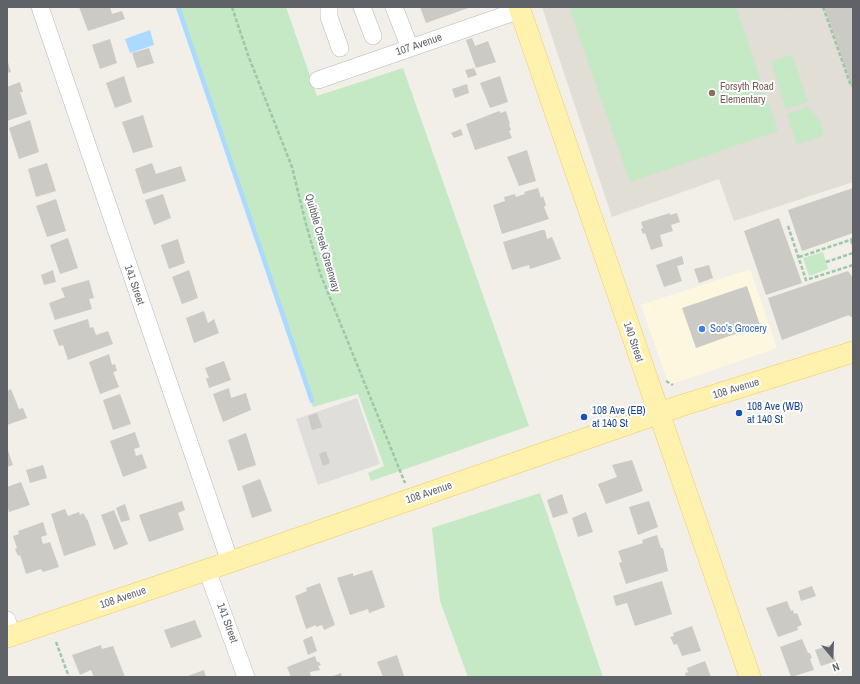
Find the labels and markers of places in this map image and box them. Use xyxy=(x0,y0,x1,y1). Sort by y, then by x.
place label: Forsyth Road Elementary xyxy=(720,80,774,106)
marker: Forsyth Road Elementary xyxy=(707,88,717,98)
place label: Soo's Grocery xyxy=(710,322,767,336)
marker: Soo's Grocery xyxy=(697,324,707,334)
place label: 108 Ave (WB) at 140 St xyxy=(747,400,803,426)
place label: 108 Ave (EB) at 140 St xyxy=(592,404,645,430)
marker: 108 Ave (WB) at 140 St xyxy=(734,408,744,418)
marker: 108 Ave (EB) at 140 St xyxy=(579,412,589,422)

